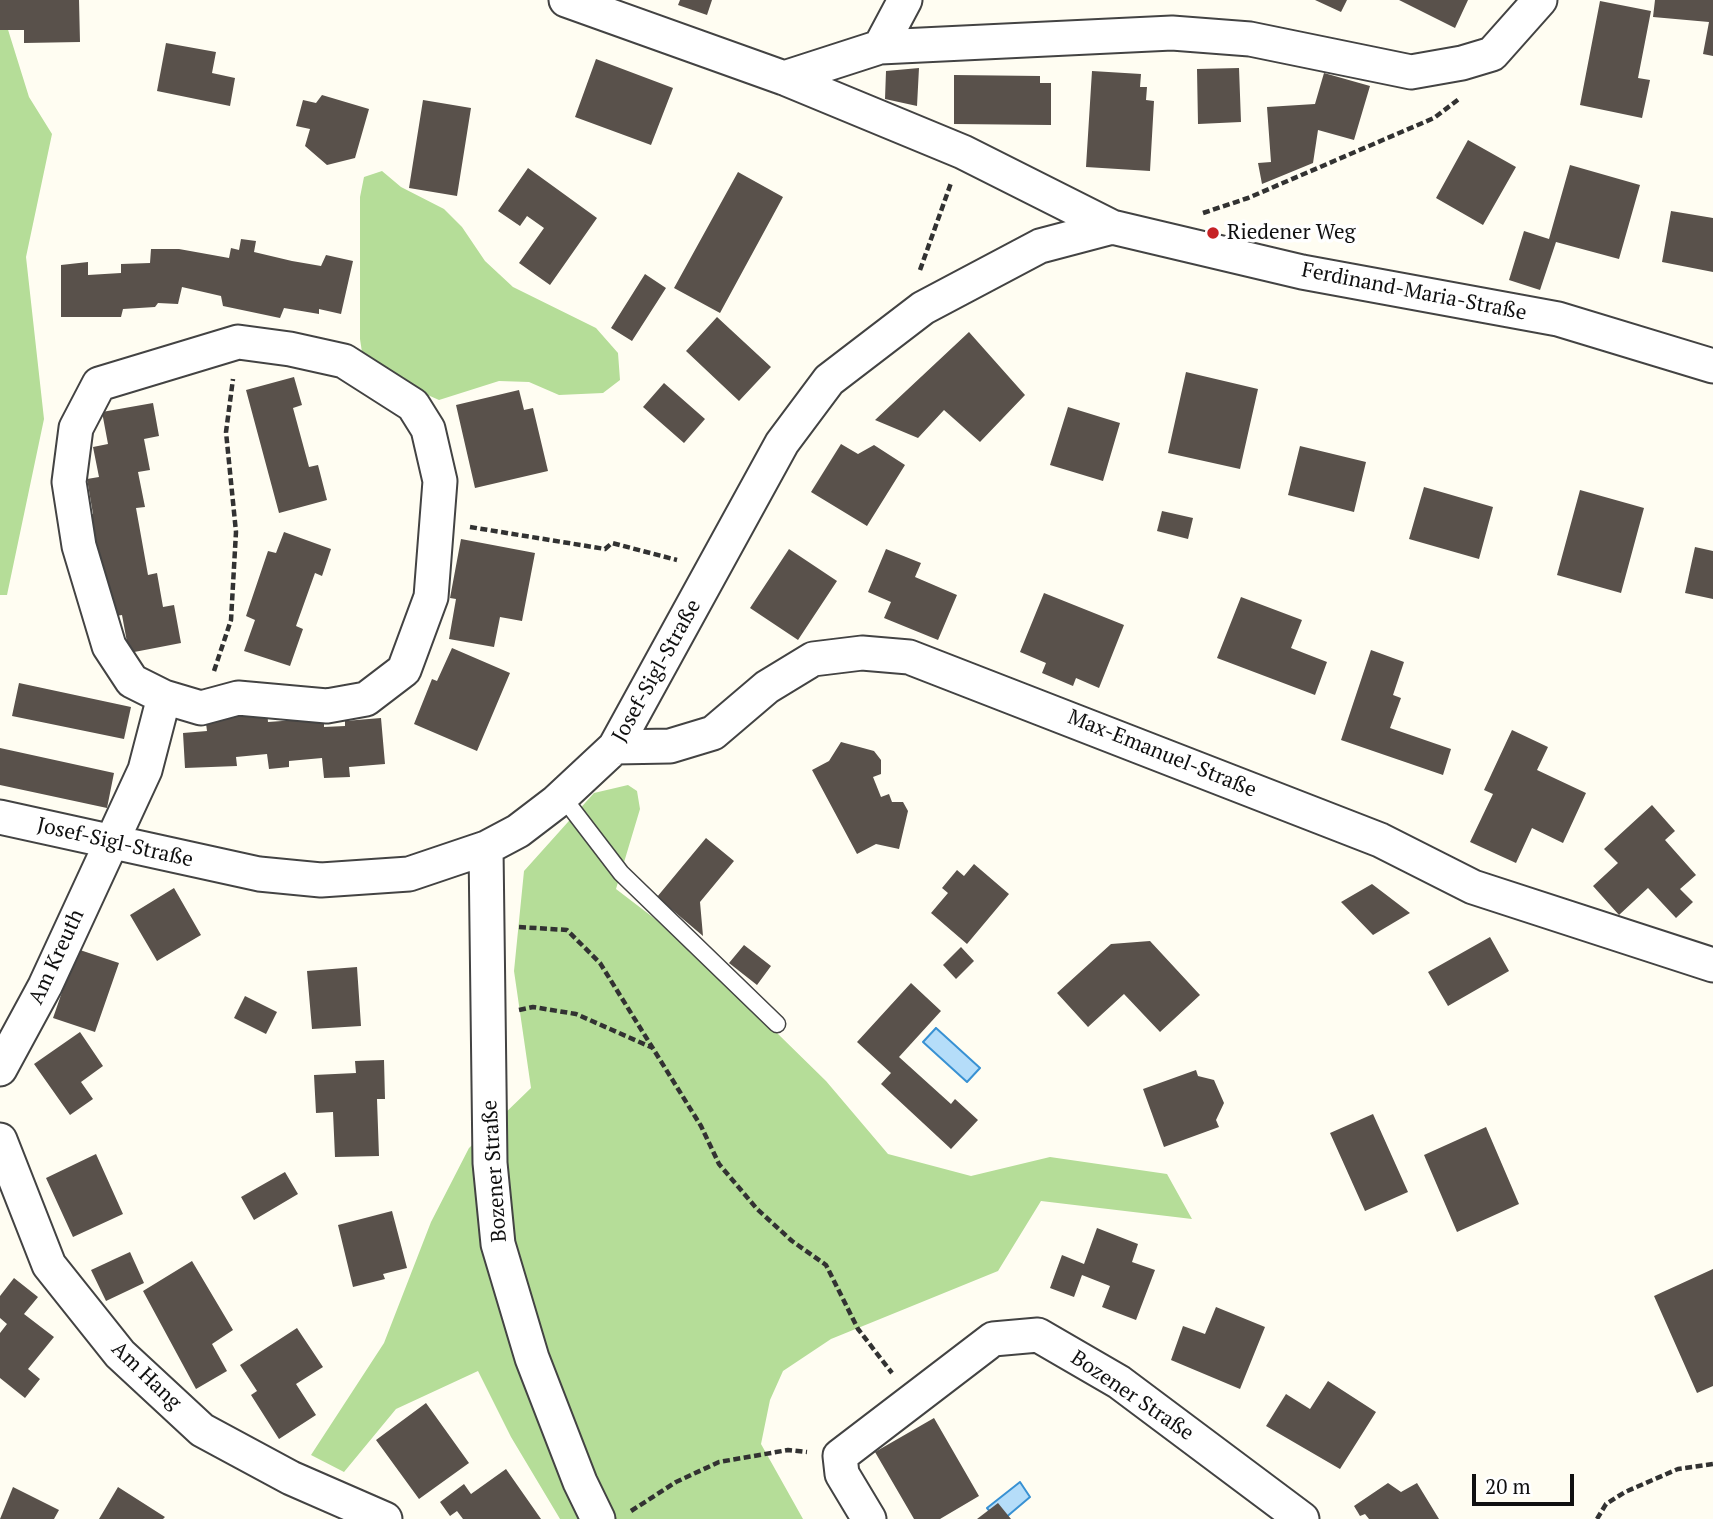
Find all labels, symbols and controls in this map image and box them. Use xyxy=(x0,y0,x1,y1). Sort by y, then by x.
place label: Riedener Weg xyxy=(1227,220,1356,246)
marker: Riedener Weg xyxy=(1205,225,1221,241)
street label: Ferdinand-Maria-Straße xyxy=(1299,258,1529,326)
street label: Josef-Sigl-Straße xyxy=(607,595,707,747)
street label: Max-Emanuel-Straße xyxy=(1064,705,1260,803)
street label: Josef-Sigl-Straße xyxy=(35,813,195,873)
street label: Am Kreuth xyxy=(24,905,90,1009)
street label: Bozener Straße xyxy=(477,1099,513,1243)
street label: Am Hang xyxy=(106,1337,186,1415)
street label: Bozener Straße xyxy=(1066,1346,1198,1446)
scale bar xyxy=(1475,1460,1576,1504)
text: 20 m xyxy=(1485,1472,1531,1500)

